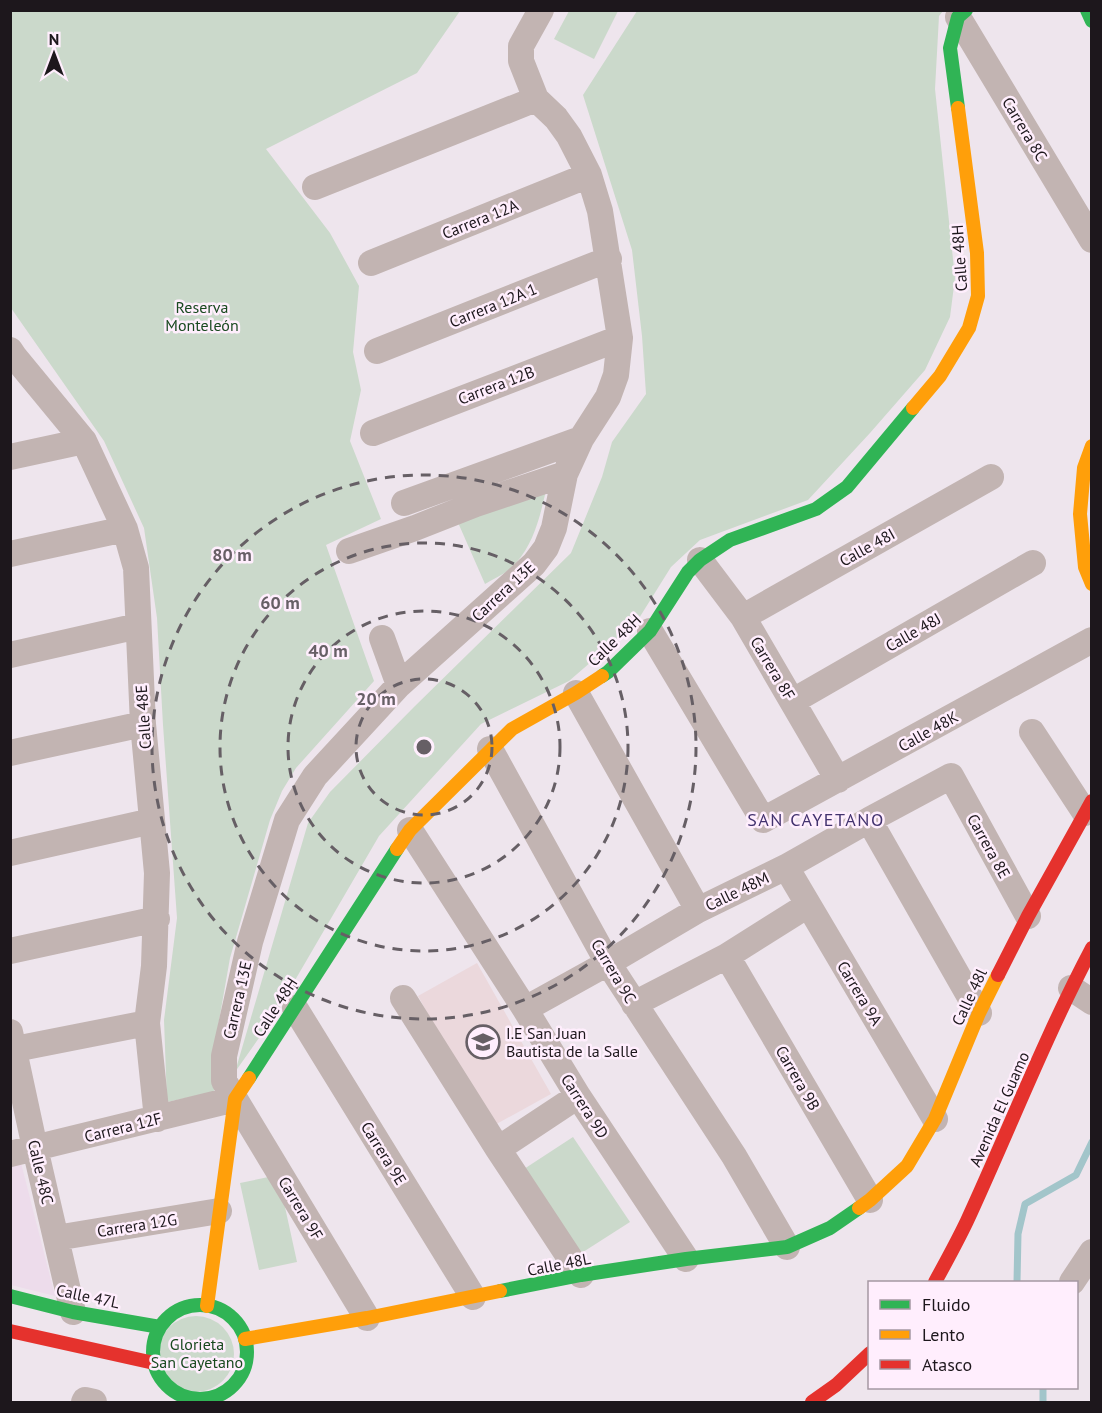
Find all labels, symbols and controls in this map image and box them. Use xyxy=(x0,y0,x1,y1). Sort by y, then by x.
north arrow xyxy=(24,24,84,84)
text: N xyxy=(49,29,59,49)
street label: Carrera 8C xyxy=(998,93,1052,165)
street label: Carrera 12A xyxy=(439,194,522,243)
street label: Calle 48H xyxy=(947,224,971,292)
street label: Carrera 12A 1 xyxy=(446,278,540,332)
park label: Reserva Monteleón xyxy=(165,297,239,335)
street label: Carrera 12B xyxy=(455,361,537,409)
street label: Calle 48I xyxy=(836,524,898,570)
text: 80 m xyxy=(212,543,252,566)
street label: Carrera 13E xyxy=(467,557,539,625)
text: 60 m xyxy=(260,591,300,614)
street label: Calle 48J xyxy=(882,608,944,656)
street label: Calle 48H xyxy=(583,610,645,670)
street label: Carrera 8F xyxy=(746,633,800,703)
text: 40 m xyxy=(308,639,348,662)
street label: Calle 48E xyxy=(131,684,155,750)
text: 20 m xyxy=(356,687,396,710)
street label: Calle 48K xyxy=(894,706,962,756)
centre of rings xyxy=(414,737,434,757)
district label: SAN CAYETANO xyxy=(747,808,885,831)
street label: Carrera 8E xyxy=(963,810,1015,882)
street label: Calle 48M xyxy=(702,867,772,915)
street label: Carrera 9C xyxy=(587,935,641,1007)
street label: Carrera 9A xyxy=(833,957,887,1029)
street label: Carrera 13E xyxy=(218,959,256,1041)
street label: Calle 48l xyxy=(947,965,991,1029)
street label: Calle 48H xyxy=(248,974,302,1040)
place label: I.E San Juan Bautista de la Salle xyxy=(506,1023,638,1061)
school or university icon: I.E San Juan Bautista de la Salle xyxy=(465,1024,501,1060)
street label: Carrera 9B xyxy=(771,1042,825,1114)
street label: Avenida El Guamo xyxy=(965,1048,1033,1170)
street label: Carrera 9D xyxy=(557,1070,613,1142)
street label: Carrera 12F xyxy=(82,1108,164,1146)
street label: Carrera 9E xyxy=(357,1118,411,1188)
street label: Calle 48C xyxy=(24,1138,58,1206)
street label: Carrera 9F xyxy=(274,1173,328,1243)
street label: Carrera 12G xyxy=(96,1209,178,1241)
street label: Calle 48L xyxy=(526,1248,592,1280)
street label: Calle 47L xyxy=(54,1280,122,1312)
legend xyxy=(868,1281,1078,1389)
text: Fluido xyxy=(922,1293,970,1316)
text: Lento xyxy=(922,1323,965,1346)
park label: Glorieta San Cayetano xyxy=(151,1334,243,1372)
text: Atasco xyxy=(922,1353,972,1376)

